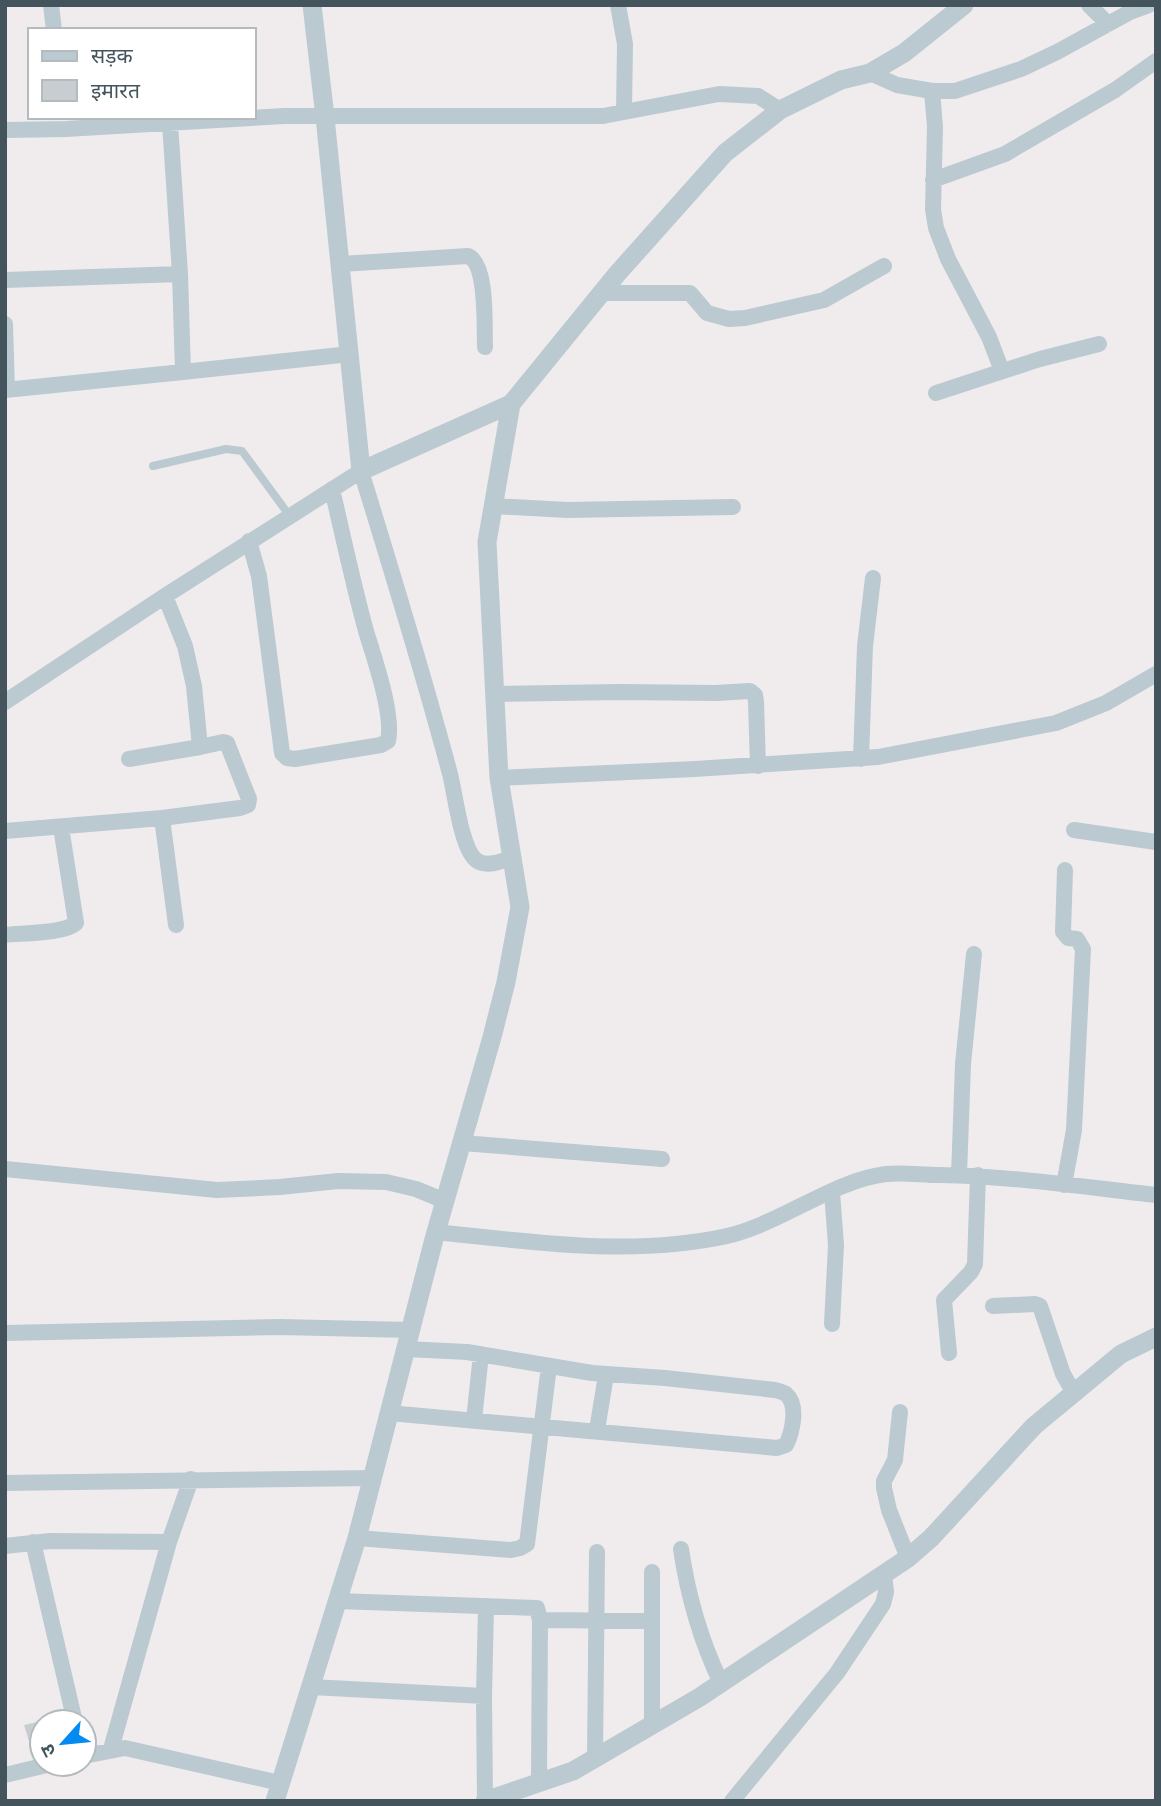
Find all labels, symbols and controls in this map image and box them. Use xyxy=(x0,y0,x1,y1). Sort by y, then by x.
legend xyxy=(28,28,256,119)
text: सड़क xyxy=(91,43,133,68)
text: इमारत xyxy=(91,78,141,103)
north arrow xyxy=(28,1708,98,1778)
text: उ xyxy=(35,1740,61,1761)

